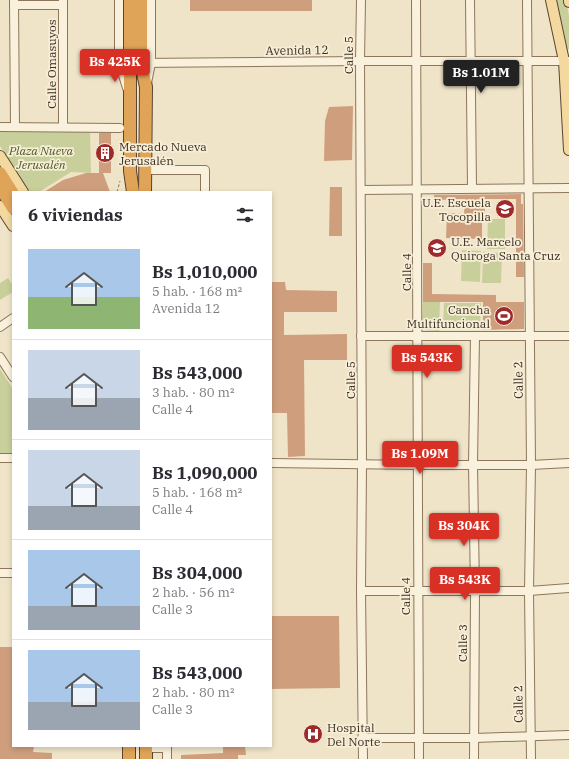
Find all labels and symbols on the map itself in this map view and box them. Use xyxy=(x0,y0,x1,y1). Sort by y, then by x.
street label: Calle Omasuyos xyxy=(44,19,59,109)
street label: Calle 5 xyxy=(341,36,356,74)
street label: Avenida 12 xyxy=(265,42,329,58)
pin: Bs 425K xyxy=(78,49,152,83)
pin: Bs 1.01M xyxy=(440,60,522,94)
place label: Mercado Nueva Jerusalén xyxy=(119,139,207,168)
building icon: Mercado Nueva Jerusalén xyxy=(94,142,116,164)
park label: Plaza Nueva Jerusalén xyxy=(8,143,73,172)
place label: U.E. Escuela Tocopilla xyxy=(422,195,491,224)
school or university icon: U.E. Escuela Tocopilla xyxy=(494,198,516,220)
place label: U.E. Marcelo Quiroga Santa Cruz xyxy=(451,234,560,263)
school or university icon: U.E. Marcelo Quiroga Santa Cruz xyxy=(426,237,448,259)
street label: Calle 4 xyxy=(399,253,414,291)
place label: Cancha Multifuncional xyxy=(407,302,490,331)
sports icon: Cancha Multifuncional xyxy=(493,305,515,327)
pin: Bs 543K xyxy=(390,345,464,379)
street label: Calle 5 xyxy=(343,361,358,399)
street label: Calle 2 xyxy=(510,361,526,399)
pin: Bs 1.09M xyxy=(379,441,461,475)
pin: Bs 304K xyxy=(427,513,501,547)
pin: Bs 543K xyxy=(428,567,502,601)
street label: Calle 4 xyxy=(398,577,413,615)
street label: Calle 3 xyxy=(455,624,470,662)
street label: Calle 2 xyxy=(510,685,526,723)
place label: Hospital Del Norte xyxy=(327,720,380,749)
hospital icon: Hospital Del Norte xyxy=(302,723,324,745)

